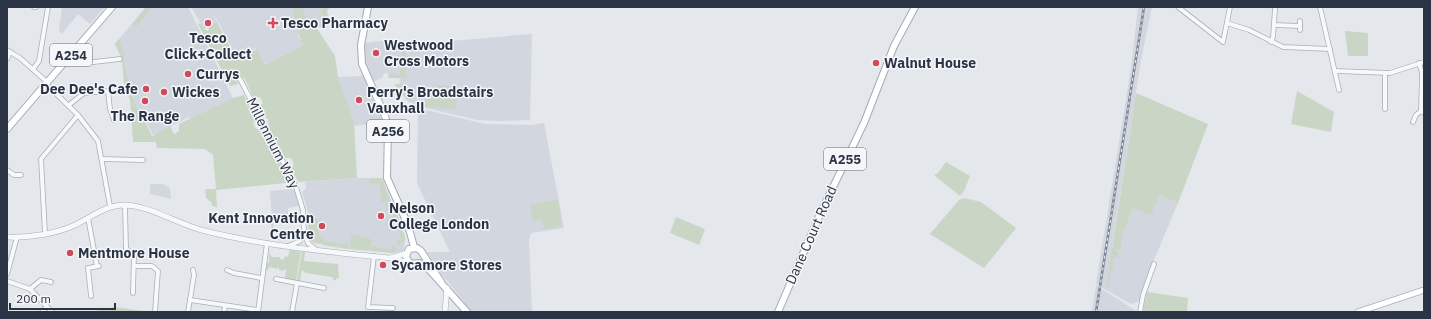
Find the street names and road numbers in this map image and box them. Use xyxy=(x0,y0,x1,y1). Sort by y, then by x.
road number: A254 xyxy=(50,44,92,66)
street label: Millennium Way xyxy=(242,94,304,192)
road number: A256 xyxy=(367,120,409,142)
road number: A255 xyxy=(824,148,866,170)
street label: Dane Court Road xyxy=(781,183,841,287)

